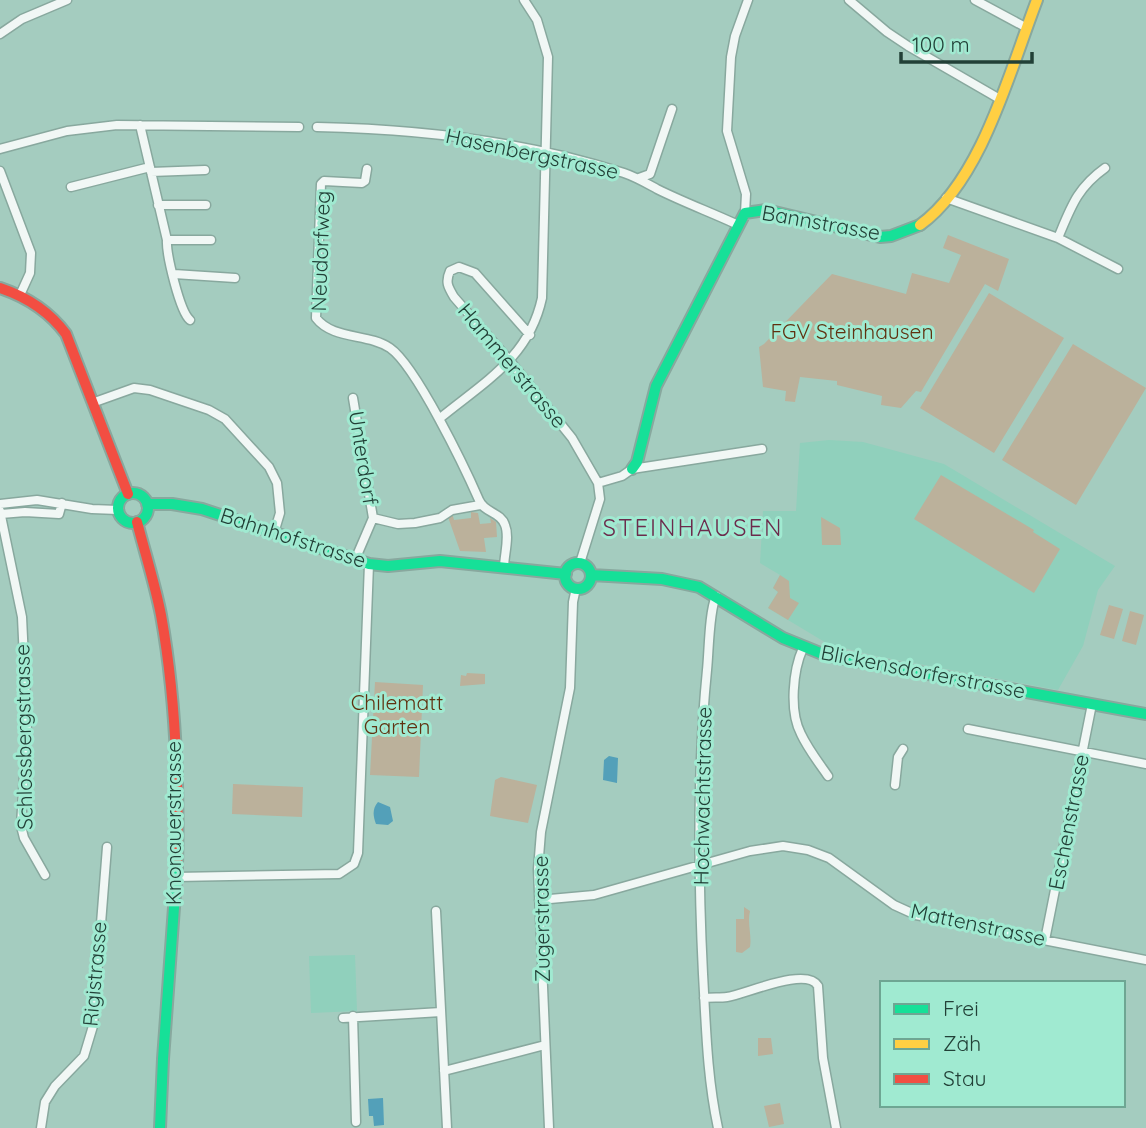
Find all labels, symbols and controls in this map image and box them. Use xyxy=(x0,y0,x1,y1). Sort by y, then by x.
scale bar xyxy=(901,21,1032,65)
text: 100 m xyxy=(912,31,970,57)
street label: Hasenbergstrasse xyxy=(443,122,621,184)
street label: Neudorfweg xyxy=(305,190,335,312)
street label: Bannstrasse xyxy=(760,199,882,245)
street label: Hammerstrasse xyxy=(453,298,573,433)
park label: FGV Steinhausen xyxy=(770,318,934,344)
street label: Unterdorf xyxy=(344,409,384,507)
street label: Bahnhofstrasse xyxy=(217,501,369,573)
district label: STEINHAUSEN xyxy=(602,512,784,542)
street label: Blickensdorferstrasse xyxy=(819,638,1028,704)
street label: Schlossbergstrasse xyxy=(8,644,38,830)
park label: Chilematt Garten xyxy=(351,689,443,739)
street label: Hochwachtstrasse xyxy=(687,706,717,886)
street label: Knonauerstrasse xyxy=(160,741,186,905)
street label: Eschenstrasse xyxy=(1042,752,1094,892)
street label: Zugerstrasse xyxy=(527,855,555,983)
street label: Mattenstrasse xyxy=(908,897,1048,951)
street label: Rigistrasse xyxy=(76,920,112,1027)
legend xyxy=(880,981,1125,1107)
text: Frei xyxy=(943,995,979,1021)
text: Zäh xyxy=(943,1030,981,1056)
text: Stau xyxy=(943,1065,986,1091)

